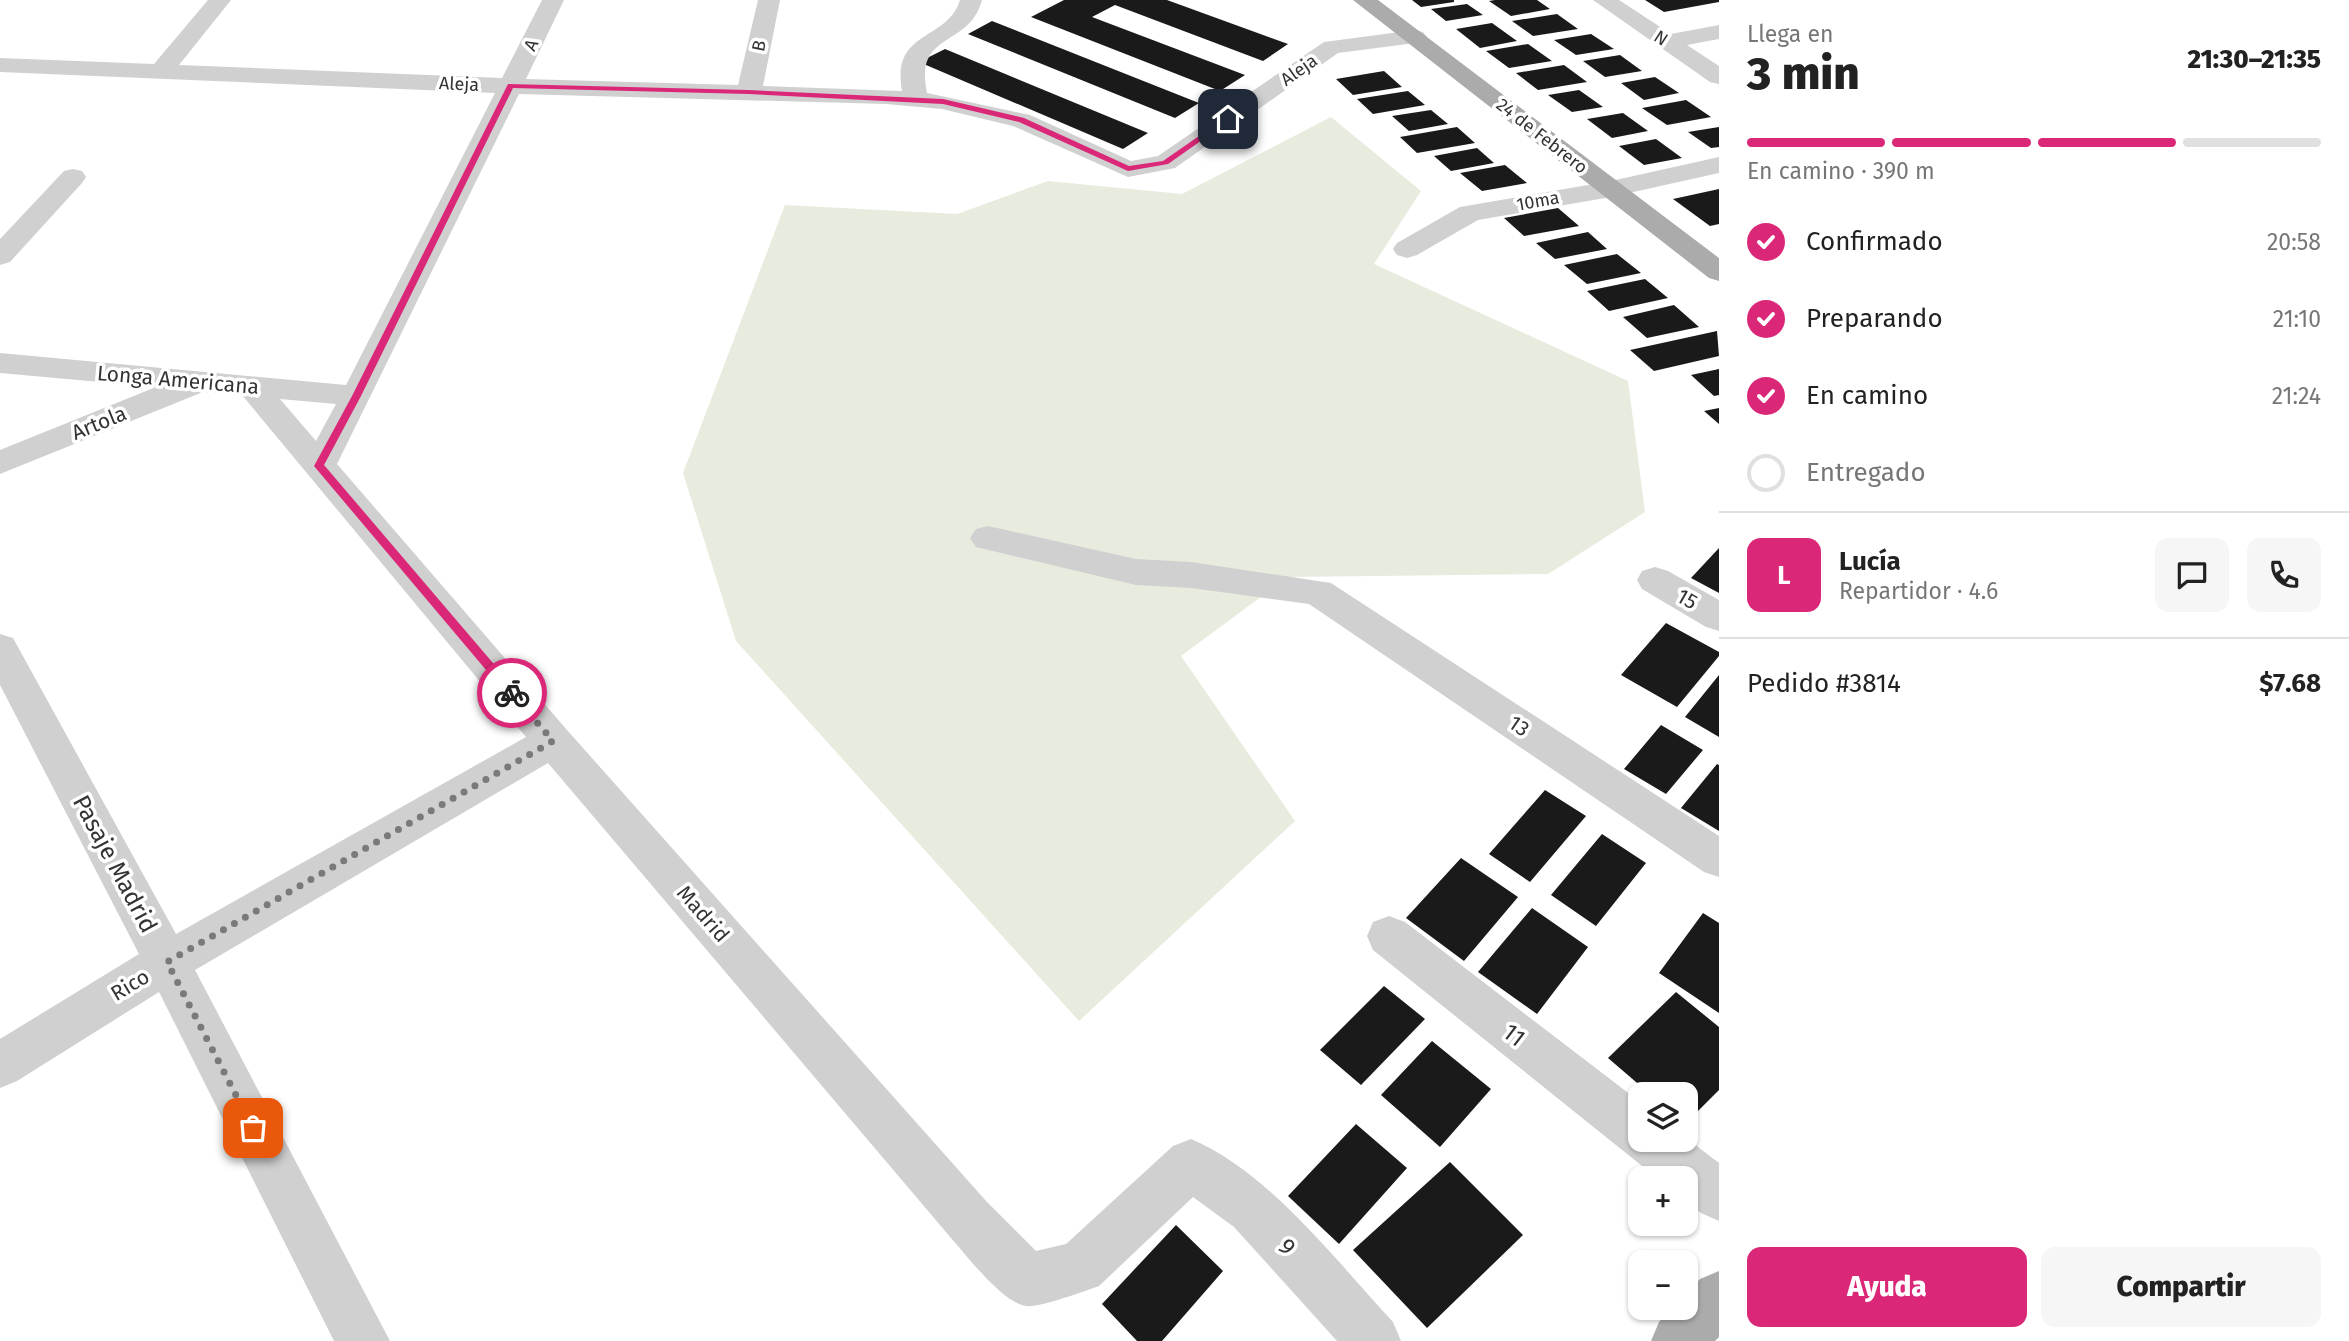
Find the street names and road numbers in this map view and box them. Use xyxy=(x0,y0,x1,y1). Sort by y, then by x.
street label: N xyxy=(1650,25,1672,51)
street label: A xyxy=(519,35,543,54)
street label: B xyxy=(747,38,771,54)
street label: Aleja xyxy=(1276,49,1322,91)
street label: Aleja xyxy=(438,72,480,96)
street label: 24 de Febrero xyxy=(1492,93,1592,179)
street label: 10ma xyxy=(1515,186,1561,216)
street label: Longa Americana xyxy=(96,360,260,400)
street label: Artola xyxy=(68,400,130,446)
street label: 15 xyxy=(1672,583,1702,615)
street label: 13 xyxy=(1504,710,1534,742)
street label: Pasaje Madrid xyxy=(67,790,163,938)
street label: Madrid xyxy=(671,880,735,948)
street label: Rico xyxy=(106,963,154,1007)
street label: 11 xyxy=(1497,1018,1531,1052)
street label: 9 xyxy=(1272,1233,1302,1261)

